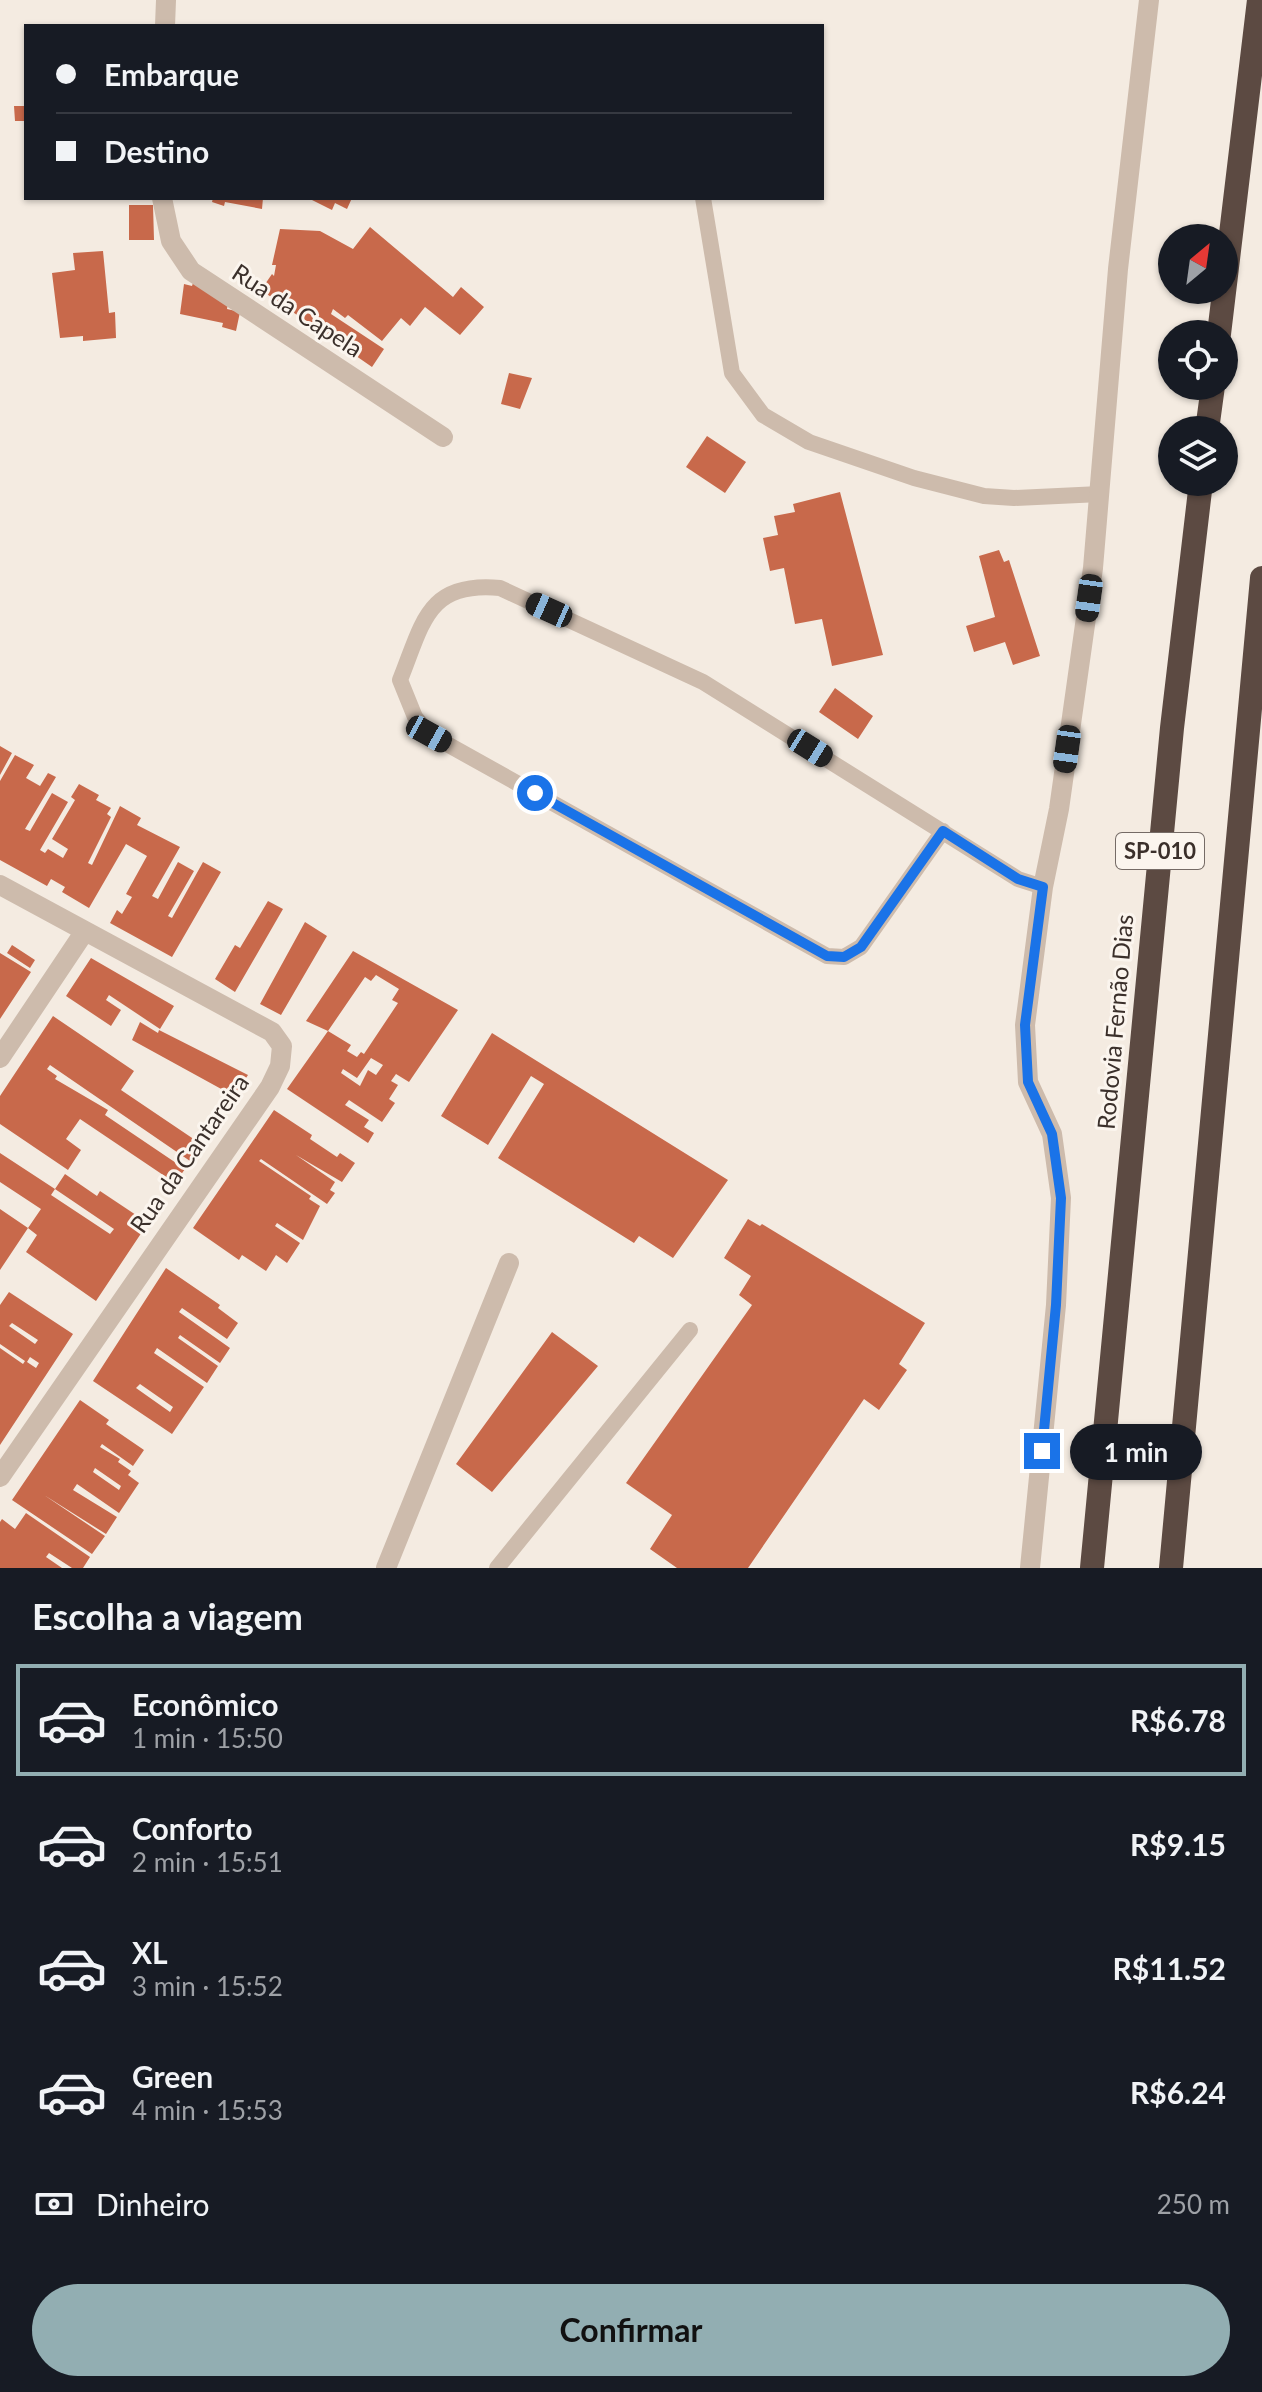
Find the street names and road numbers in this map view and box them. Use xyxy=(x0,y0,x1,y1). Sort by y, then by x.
street label: Rua da Capela xyxy=(227,257,368,363)
road number: SP-010 xyxy=(1116,833,1204,869)
street label: Rodovia Fernão Dias xyxy=(1091,913,1138,1131)
street label: Rua da Cantareira xyxy=(123,1068,254,1238)

